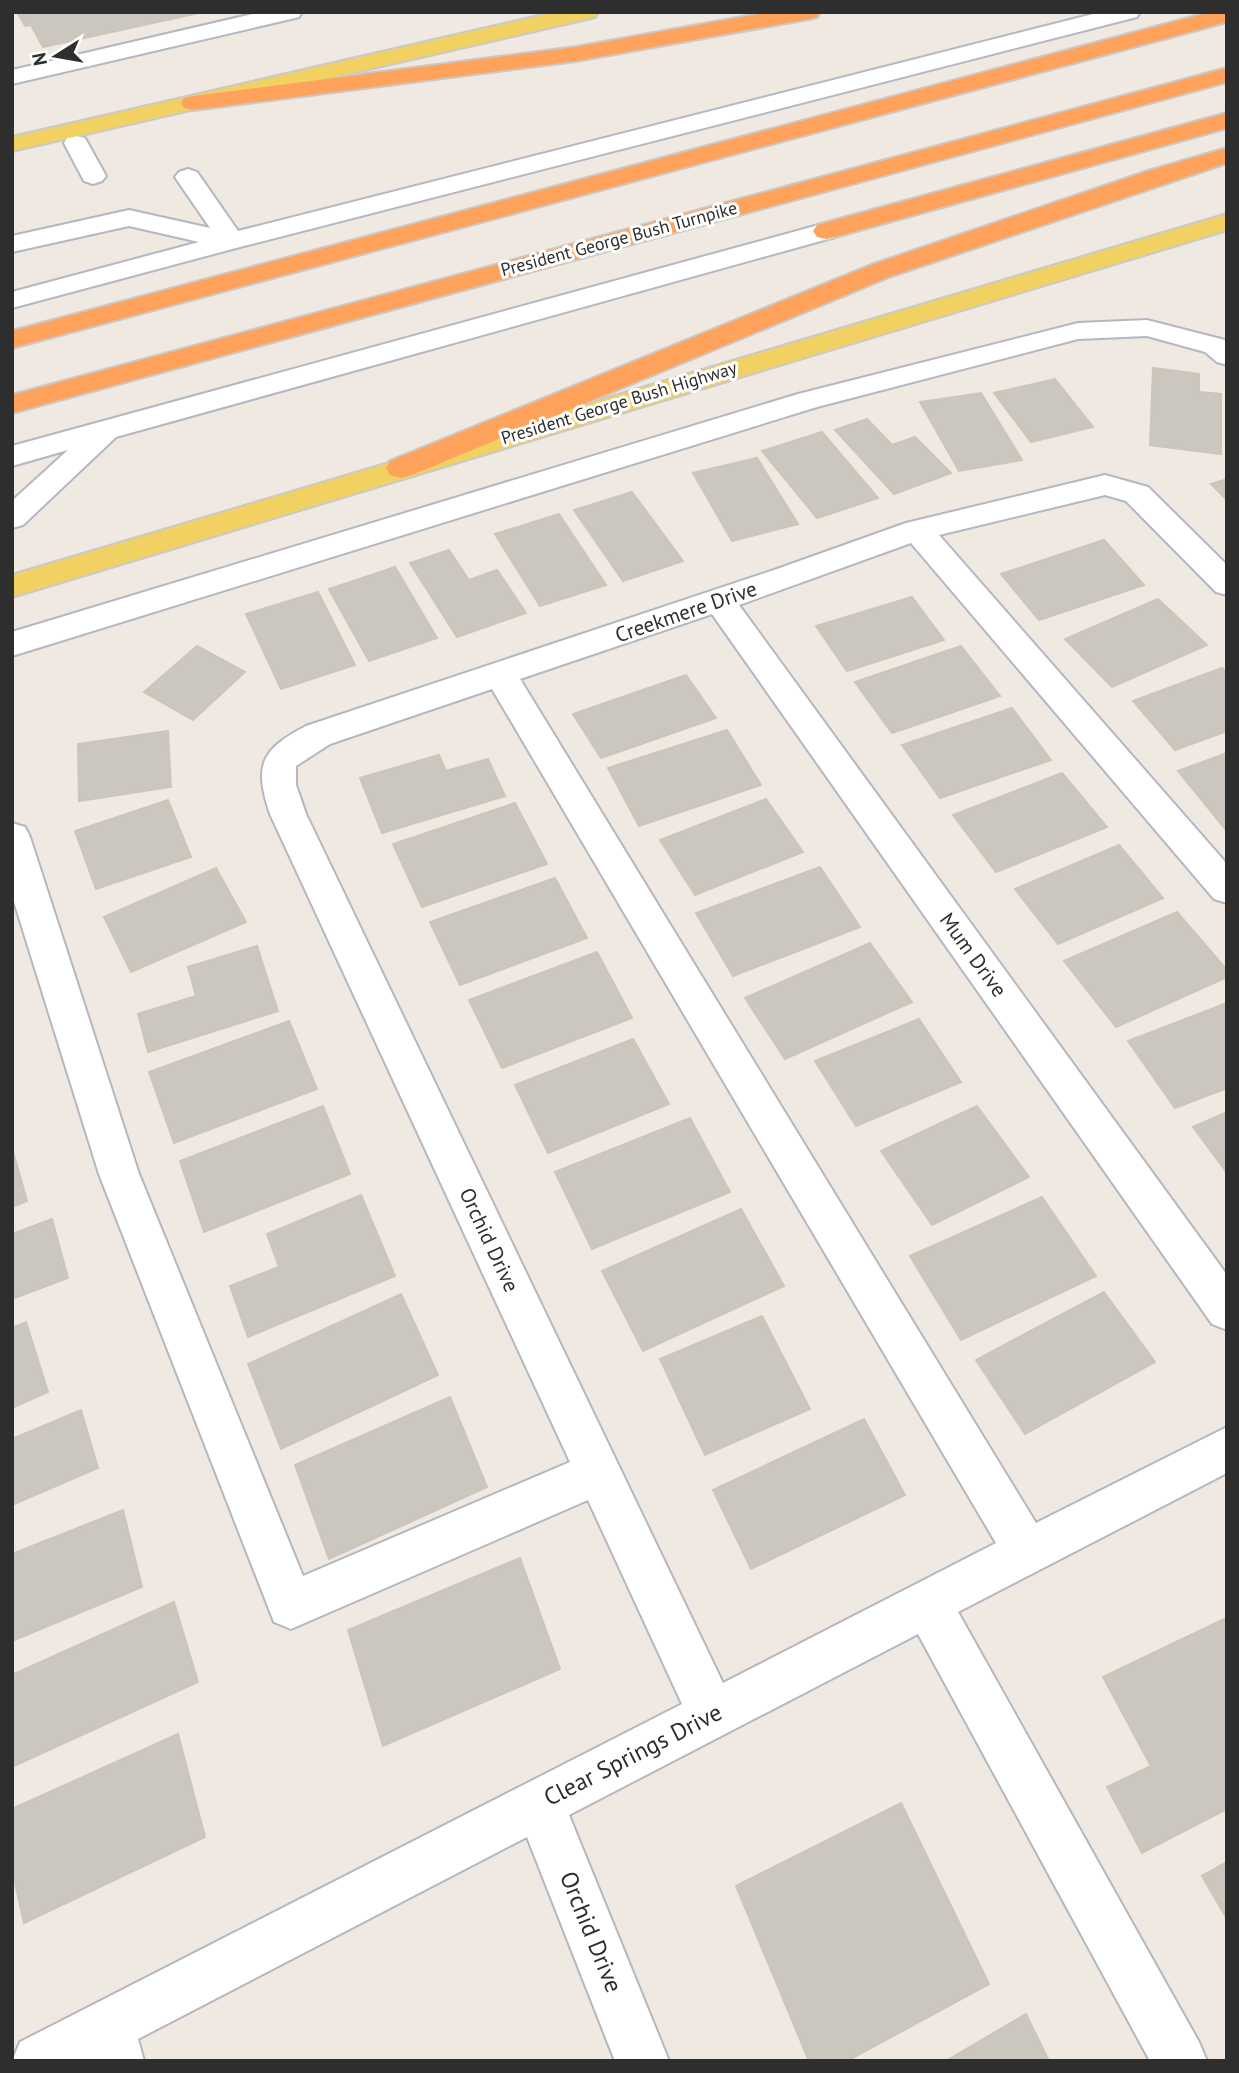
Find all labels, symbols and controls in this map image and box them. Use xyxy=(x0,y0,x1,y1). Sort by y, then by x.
north arrow xyxy=(21,21,91,91)
text: N xyxy=(26,51,52,68)
street label: President George Bush Turnpike xyxy=(498,196,740,281)
street label: President George Bush Highway xyxy=(498,355,740,449)
street label: Creekmere Drive xyxy=(611,575,760,648)
street label: Mum Drive xyxy=(934,907,1013,1002)
street label: Orchid Drive xyxy=(454,1183,525,1296)
street label: Clear Springs Drive xyxy=(538,1696,727,1813)
street label: Orchid Drive xyxy=(553,1867,630,1997)

